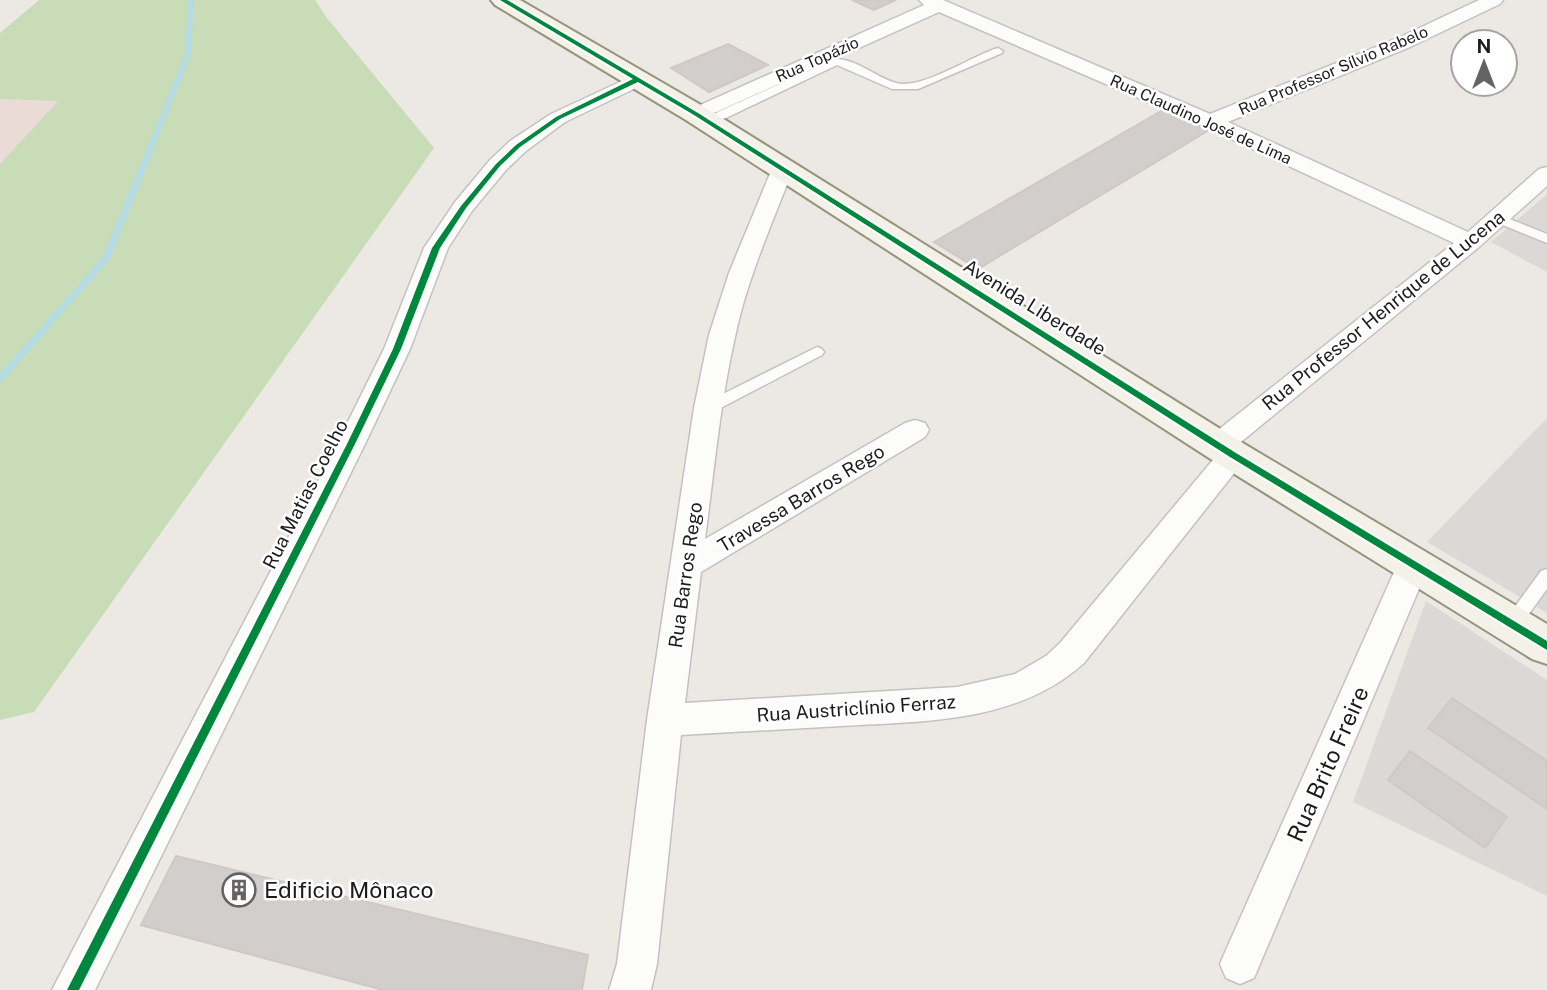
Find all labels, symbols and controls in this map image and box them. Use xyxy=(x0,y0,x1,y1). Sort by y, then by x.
street label: Rua Professor Sílvio Rabelo xyxy=(1236,22,1431,119)
north arrow xyxy=(1449,28,1519,98)
street label: Rua Topázio xyxy=(773,33,862,86)
text: N xyxy=(1477,35,1491,57)
street label: Rua Claudino José de Lima xyxy=(1107,71,1295,168)
street label: Rua Professor Henrique de Lucena xyxy=(1257,205,1509,415)
street label: Avenida Liberdade xyxy=(960,254,1110,360)
street label: Rua Matias Coelho xyxy=(258,416,352,572)
street label: Travessa Barros Rego xyxy=(714,439,888,557)
street label: Rua Barros Rego xyxy=(664,501,706,649)
street label: Rua Brito Freire xyxy=(1281,682,1374,846)
street label: Rua Austriclínio Ferraz xyxy=(756,690,956,726)
building icon: Edificio Mônaco xyxy=(220,871,258,909)
place label: Edificio Mônaco xyxy=(264,876,434,903)

